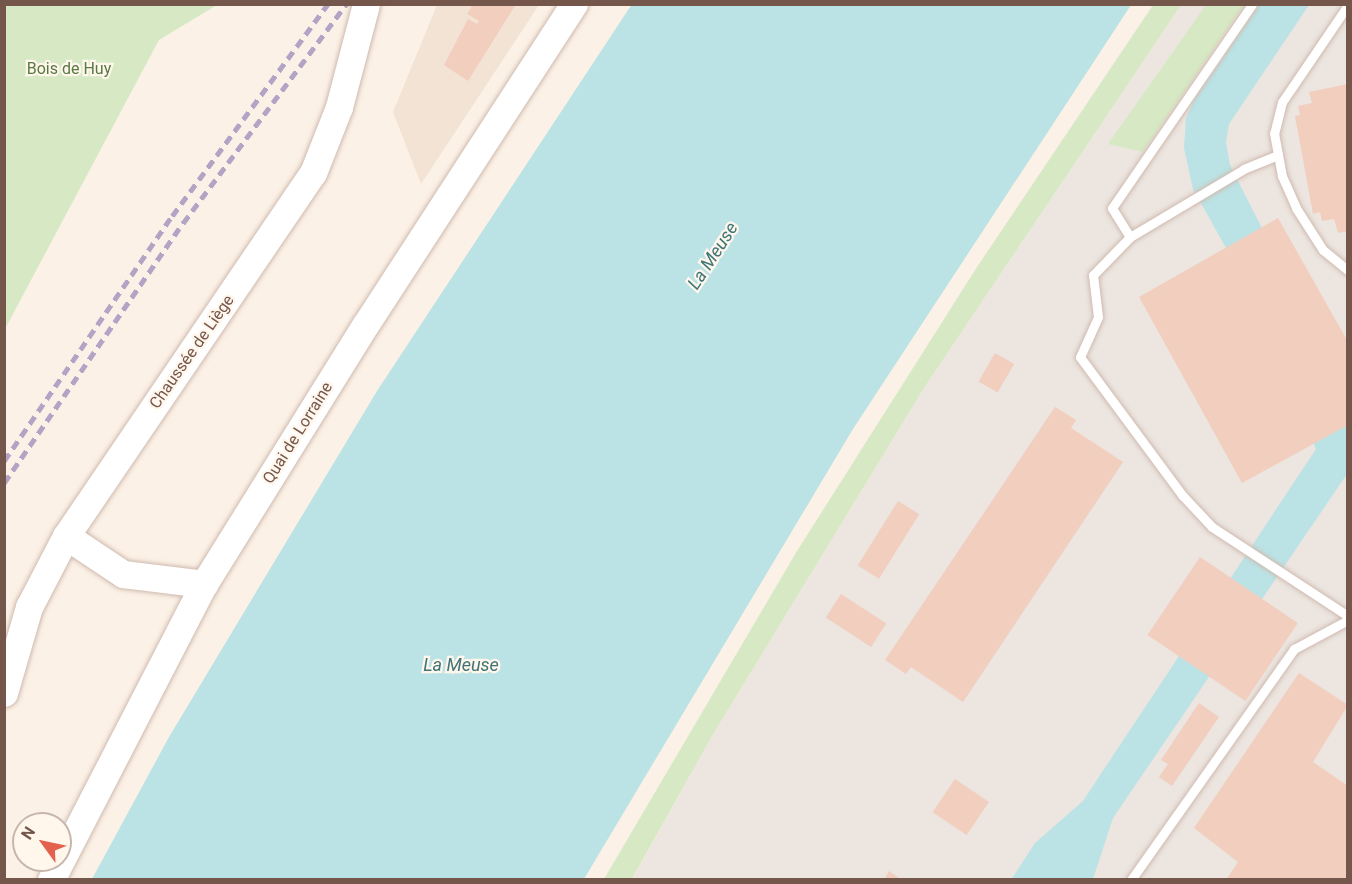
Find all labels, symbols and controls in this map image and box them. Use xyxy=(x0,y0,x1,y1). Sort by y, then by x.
park label: Bois de Huy xyxy=(27,59,111,79)
water label: La Meuse xyxy=(683,218,743,294)
street label: Chaussée de Liège xyxy=(146,292,238,412)
street label: Quai de Lorraine xyxy=(259,379,337,487)
water label: La Meuse xyxy=(423,654,499,676)
north arrow xyxy=(12,812,72,872)
text: N xyxy=(17,823,39,843)

